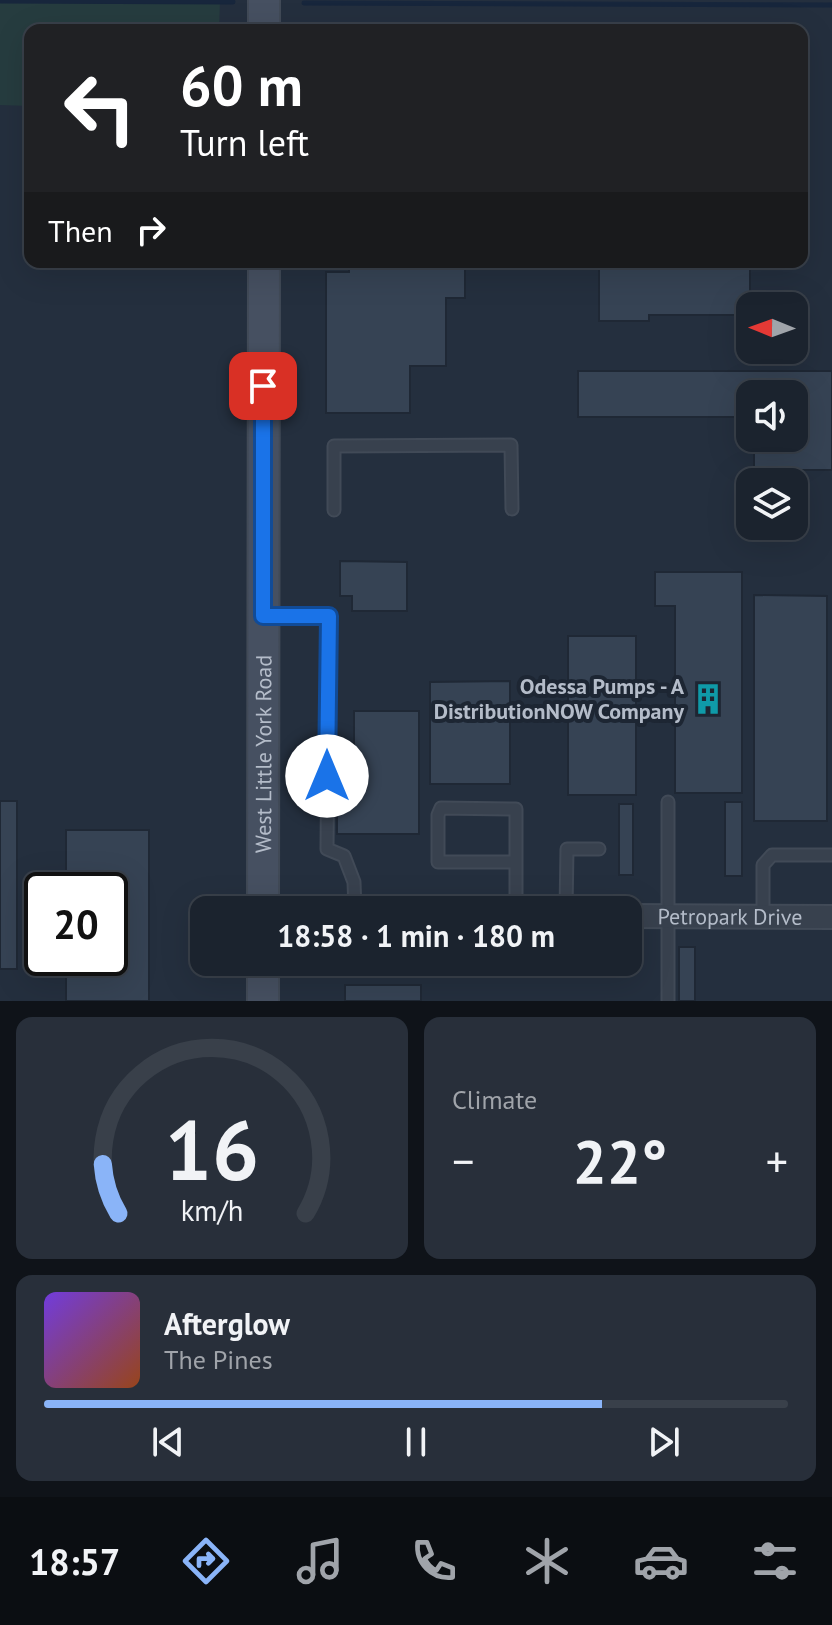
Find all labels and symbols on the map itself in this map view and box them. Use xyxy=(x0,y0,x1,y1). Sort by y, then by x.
north arrow xyxy=(736,292,808,364)
pin xyxy=(229,352,297,420)
street label: West Little York Road xyxy=(249,655,277,853)
place label: Odessa Pumps - A DistributionNOW Company xyxy=(434,672,685,725)
building icon: Odessa Pumps - A DistributionNOW Company xyxy=(691,682,725,716)
position arrow xyxy=(285,734,369,818)
speed limit sign: 20 xyxy=(24,872,128,976)
street label: Petropark Drive xyxy=(657,902,803,931)

